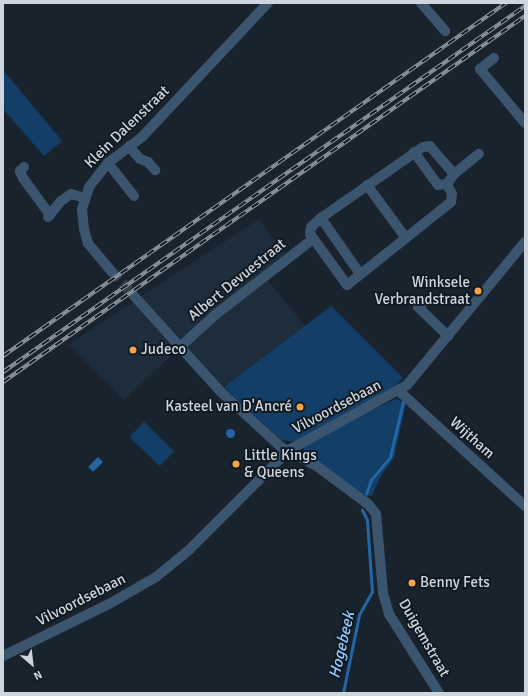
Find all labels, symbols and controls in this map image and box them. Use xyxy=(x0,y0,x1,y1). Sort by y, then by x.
street label: Klein Dalenstraat xyxy=(81,82,173,172)
street label: Albert Devuestraat xyxy=(185,235,289,325)
place label: Winksele Verbrandstraat xyxy=(375,273,470,308)
marker: Winksele Verbrandstraat xyxy=(473,286,483,296)
place label: Judeco xyxy=(141,341,186,359)
marker: Judeco xyxy=(128,345,138,355)
street label: Vilvoordsebaan xyxy=(290,376,384,438)
place label: Kasteel van D'Ancré xyxy=(165,398,292,416)
marker: Kasteel van D'Ancré xyxy=(295,402,305,412)
street label: Wijtham xyxy=(446,413,498,463)
place label: Little Kings & Queens xyxy=(244,446,317,481)
marker: Little Kings & Queens xyxy=(231,459,241,469)
street label: Vilvoordsebaan xyxy=(33,570,129,630)
place label: Benny Fets xyxy=(420,574,490,592)
marker: Benny Fets xyxy=(407,578,417,588)
street label: Duigemstraat xyxy=(394,596,454,680)
water label: Hogebeek xyxy=(325,610,359,680)
north arrow xyxy=(12,644,52,684)
text: N xyxy=(31,668,44,683)

